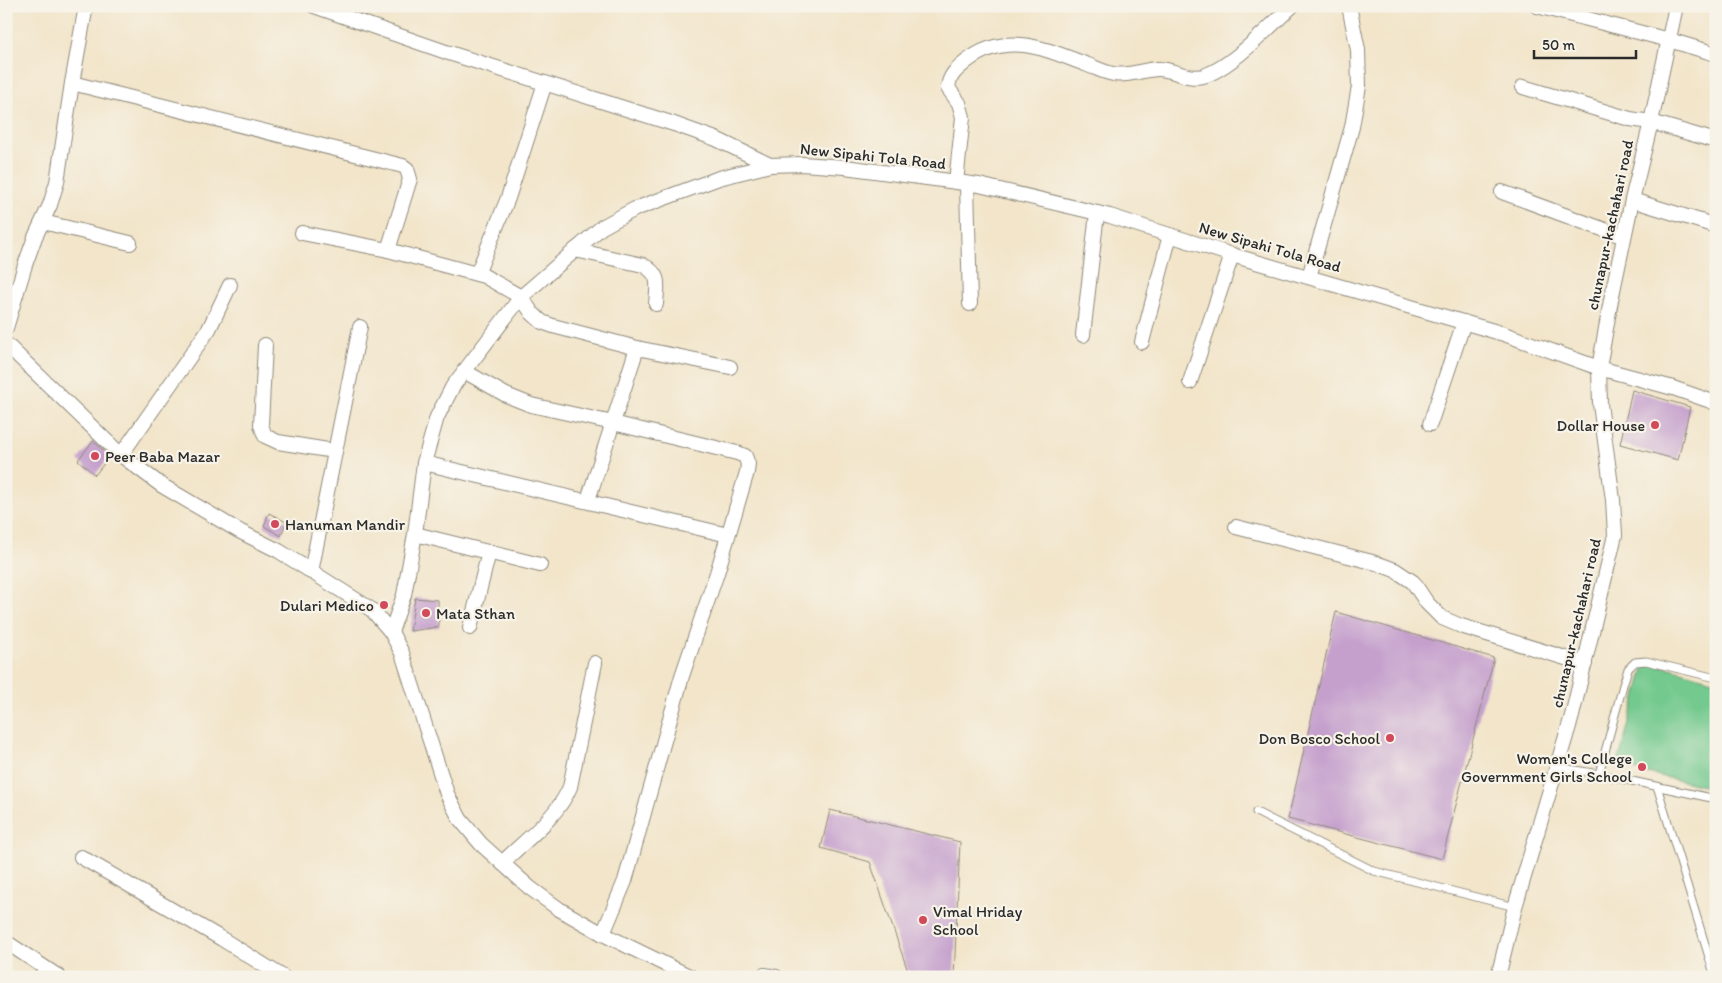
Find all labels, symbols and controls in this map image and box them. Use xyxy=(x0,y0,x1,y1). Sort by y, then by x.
scale bar xyxy=(1534,28,1637,60)
text: 50 m xyxy=(1542,36,1575,54)
street label: chunapur-kachahari road xyxy=(1583,138,1637,312)
street label: New Sipahi Tola Road xyxy=(799,139,947,173)
street label: New Sipahi Tola Road xyxy=(1197,218,1343,276)
place label: Dollar House xyxy=(1557,416,1645,435)
marker: Dollar House xyxy=(1649,419,1661,431)
place label: Peer Baba Mazar xyxy=(105,447,221,466)
marker: Peer Baba Mazar xyxy=(89,450,101,462)
place label: Hanuman Mandir xyxy=(285,515,406,534)
marker: Hanuman Mandir xyxy=(269,518,281,530)
street label: chunapur-kachahari road xyxy=(1547,536,1605,710)
place label: Dulari Medico xyxy=(280,596,374,615)
marker: Dulari Medico xyxy=(378,599,390,611)
place label: Mata Sthan xyxy=(436,604,515,623)
marker: Mata Sthan xyxy=(420,607,432,619)
place label: Don Bosco School xyxy=(1258,729,1380,748)
marker: Don Bosco School xyxy=(1384,732,1396,744)
place label: Women's College Government Girls School xyxy=(1461,749,1632,786)
marker: Women's College Government Girls School xyxy=(1636,761,1648,773)
place label: Vimal Hriday School xyxy=(933,902,1023,939)
marker: Vimal Hriday School xyxy=(917,914,929,926)

